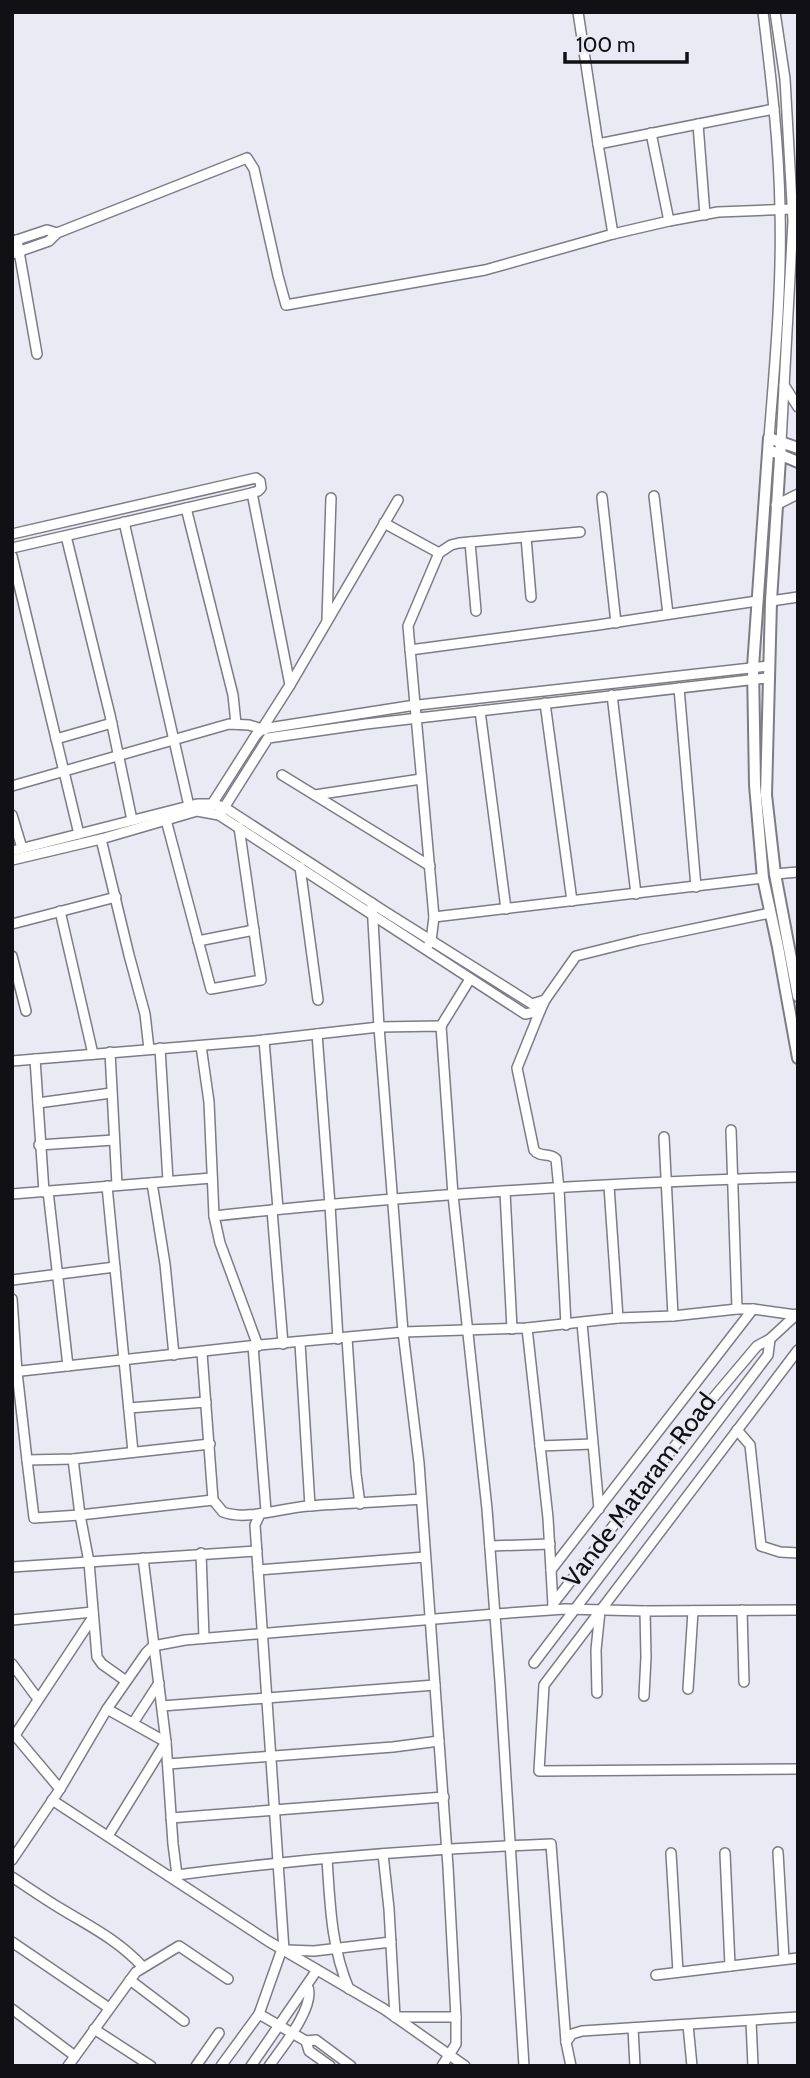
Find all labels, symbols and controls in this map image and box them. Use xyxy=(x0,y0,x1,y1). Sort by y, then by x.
scale bar xyxy=(565,21,688,65)
text: 100 m xyxy=(576,32,635,57)
street label: Vande Mataram Road xyxy=(555,1386,723,1594)

